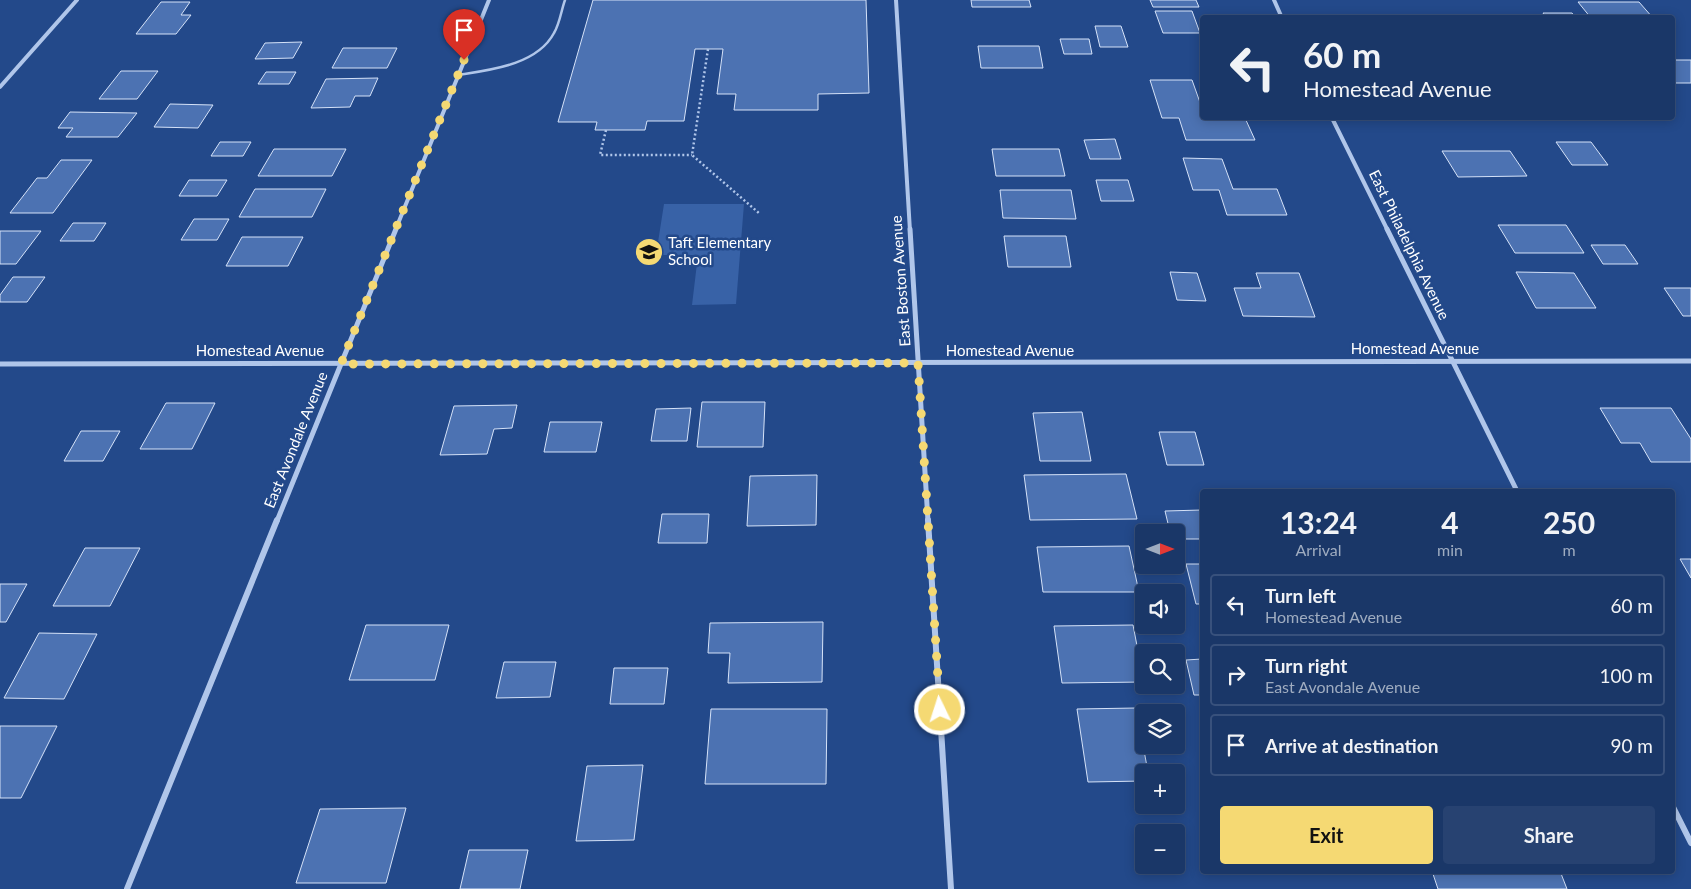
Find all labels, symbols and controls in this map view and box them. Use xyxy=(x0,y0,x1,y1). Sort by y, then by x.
pin xyxy=(443,9,485,60)
icon: arrive xyxy=(450,16,478,44)
text: 60 m xyxy=(1303,33,1381,75)
icon: left xyxy=(1220,35,1285,100)
text: Homestead Avenue xyxy=(1303,75,1492,102)
street label: East Philadelphia Avenue xyxy=(1366,167,1454,322)
street label: East Boston Avenue xyxy=(886,215,914,347)
place label: Taft Elementary School xyxy=(668,233,771,268)
school or university icon: Taft Elementary School xyxy=(634,237,664,267)
street label: Homestead Avenue xyxy=(1351,339,1479,357)
street label: Homestead Avenue xyxy=(196,341,324,359)
street label: Homestead Avenue xyxy=(946,341,1074,359)
street label: East Avondale Avenue xyxy=(259,369,331,510)
text: 13:24 xyxy=(1280,504,1357,540)
text: 4 xyxy=(1441,504,1459,540)
text: 250 xyxy=(1543,504,1595,540)
north arrow xyxy=(1135,524,1185,574)
map controls xyxy=(1135,524,1185,874)
text: Arrival xyxy=(1295,540,1342,559)
text: min xyxy=(1437,540,1463,559)
text: m xyxy=(1562,540,1576,559)
button: sound xyxy=(1135,584,1185,634)
text: Turn left xyxy=(1265,584,1336,607)
icon: left xyxy=(1222,591,1250,619)
text: 60 m xyxy=(1610,594,1653,617)
text: Homestead Avenue xyxy=(1265,607,1402,626)
button: search xyxy=(1135,644,1185,694)
text: Turn right xyxy=(1265,654,1347,677)
icon: right xyxy=(1222,661,1250,689)
text: 100 m xyxy=(1599,664,1653,687)
text: East Avondale Avenue xyxy=(1265,677,1420,696)
position arrow xyxy=(913,683,965,735)
button: layers xyxy=(1135,704,1185,754)
icon: arrive xyxy=(1222,731,1250,759)
text: Arrive at destination xyxy=(1265,734,1438,757)
text: 90 m xyxy=(1610,734,1653,757)
button: + xyxy=(1135,764,1185,814)
button: Exit xyxy=(1220,806,1433,864)
button: Share xyxy=(1443,806,1655,864)
button: − xyxy=(1135,824,1185,874)

